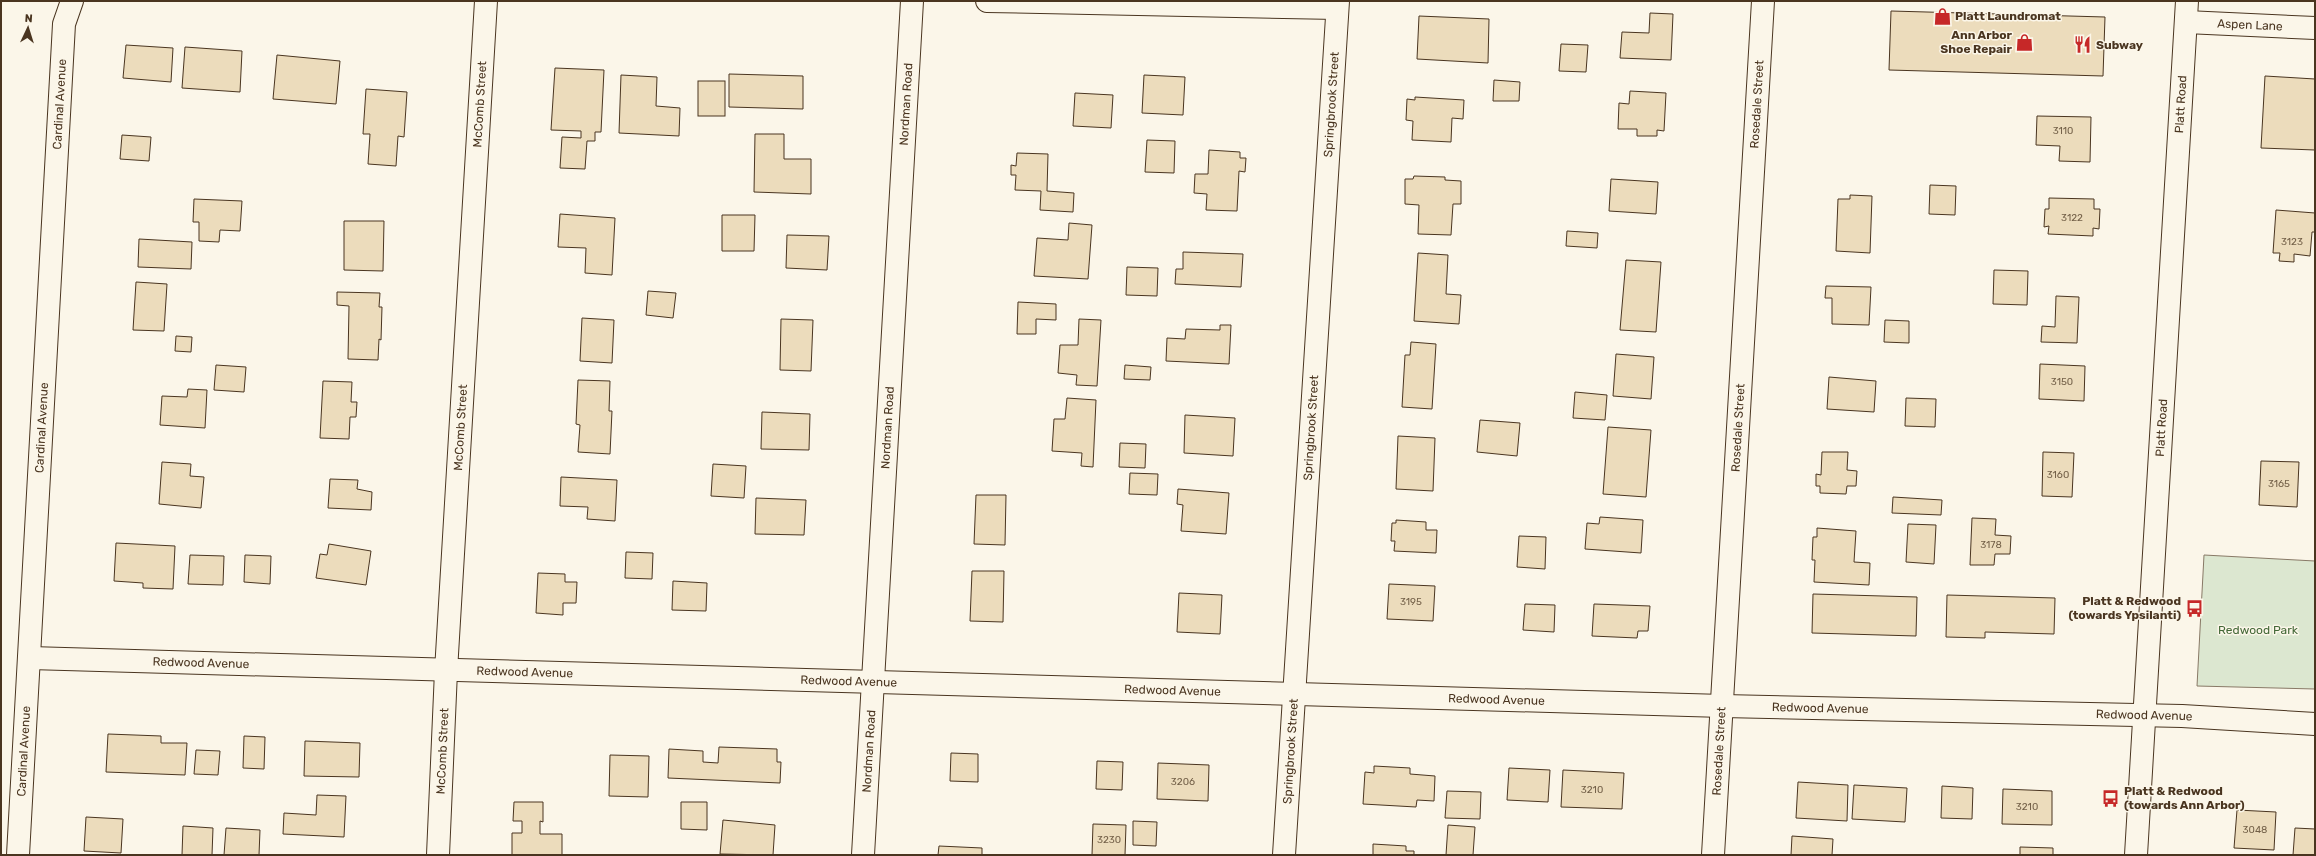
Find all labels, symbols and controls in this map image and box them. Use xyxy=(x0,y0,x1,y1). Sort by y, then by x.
shop icon: Platt Laundromat xyxy=(1932,6,1952,26)
north arrow xyxy=(8,8,48,48)
place label: Platt Laundromat xyxy=(1955,9,2061,23)
text: N xyxy=(24,12,33,25)
street label: Aspen Lane xyxy=(2217,16,2283,34)
place label: Ann Arbor Shoe Repair xyxy=(1940,28,2013,56)
shop icon: Ann Arbor Shoe Repair xyxy=(2015,32,2035,52)
restaurant icon: Subway xyxy=(2073,35,2093,55)
place label: Subway xyxy=(2096,38,2143,52)
street label: Springbrook Street xyxy=(1321,51,1342,158)
street label: Cardinal Avenue xyxy=(50,58,69,150)
street label: Rosedale Street xyxy=(1747,59,1767,149)
street label: McComb Street xyxy=(470,60,489,148)
street label: Nordman Road xyxy=(897,63,915,146)
street label: Platt Road xyxy=(2172,75,2190,134)
house number: 3110 xyxy=(2053,125,2073,137)
house number: 3122 xyxy=(2061,212,2083,224)
house number: 3123 xyxy=(2281,236,2303,248)
street label: Springbrook Street xyxy=(1301,374,1321,481)
house number: 3150 xyxy=(2051,376,2073,388)
street label: Cardinal Avenue xyxy=(32,382,51,473)
street label: Rosedale Street xyxy=(1728,383,1748,472)
street label: McComb Street xyxy=(451,384,470,471)
street label: Nordman Road xyxy=(878,386,897,469)
street label: Platt Road xyxy=(2153,398,2170,457)
house number: 3160 xyxy=(2047,469,2069,481)
house number: 3165 xyxy=(2268,478,2290,490)
house number: 3178 xyxy=(1980,539,2002,551)
place label: Platt & Redwood (towards Ypsilanti) xyxy=(2068,594,2181,622)
house number: 3195 xyxy=(1400,596,1422,608)
bus stop icon: Platt & Redwood (towards Ypsilanti) xyxy=(2184,598,2204,618)
park label: Redwood Park xyxy=(2218,623,2299,637)
street label: Redwood Avenue xyxy=(152,654,250,671)
street label: Redwood Avenue xyxy=(476,664,574,680)
street label: Redwood Avenue xyxy=(800,673,898,690)
street label: Redwood Avenue xyxy=(1124,682,1221,699)
street label: Redwood Avenue xyxy=(1448,691,1545,708)
street label: Springbrook Street xyxy=(1280,698,1301,804)
street label: Redwood Avenue xyxy=(1772,700,1869,716)
street label: Cardinal Avenue xyxy=(14,705,33,797)
street label: Rosedale Street xyxy=(1709,706,1729,796)
street label: McComb Street xyxy=(434,707,451,795)
street label: Redwood Avenue xyxy=(2096,707,2193,724)
street label: Nordman Road xyxy=(860,709,878,793)
house number: 3206 xyxy=(1171,776,1195,788)
house number: 3210 xyxy=(1581,784,1603,796)
place label: Platt & Redwood (towards Ann Arbor) xyxy=(2124,784,2245,812)
bus stop icon: Platt & Redwood (towards Ann Arbor) xyxy=(2101,788,2121,808)
house number: 3210 xyxy=(2016,801,2038,813)
house number: 3048 xyxy=(2243,824,2267,836)
house number: 3230 xyxy=(1097,834,1121,846)

